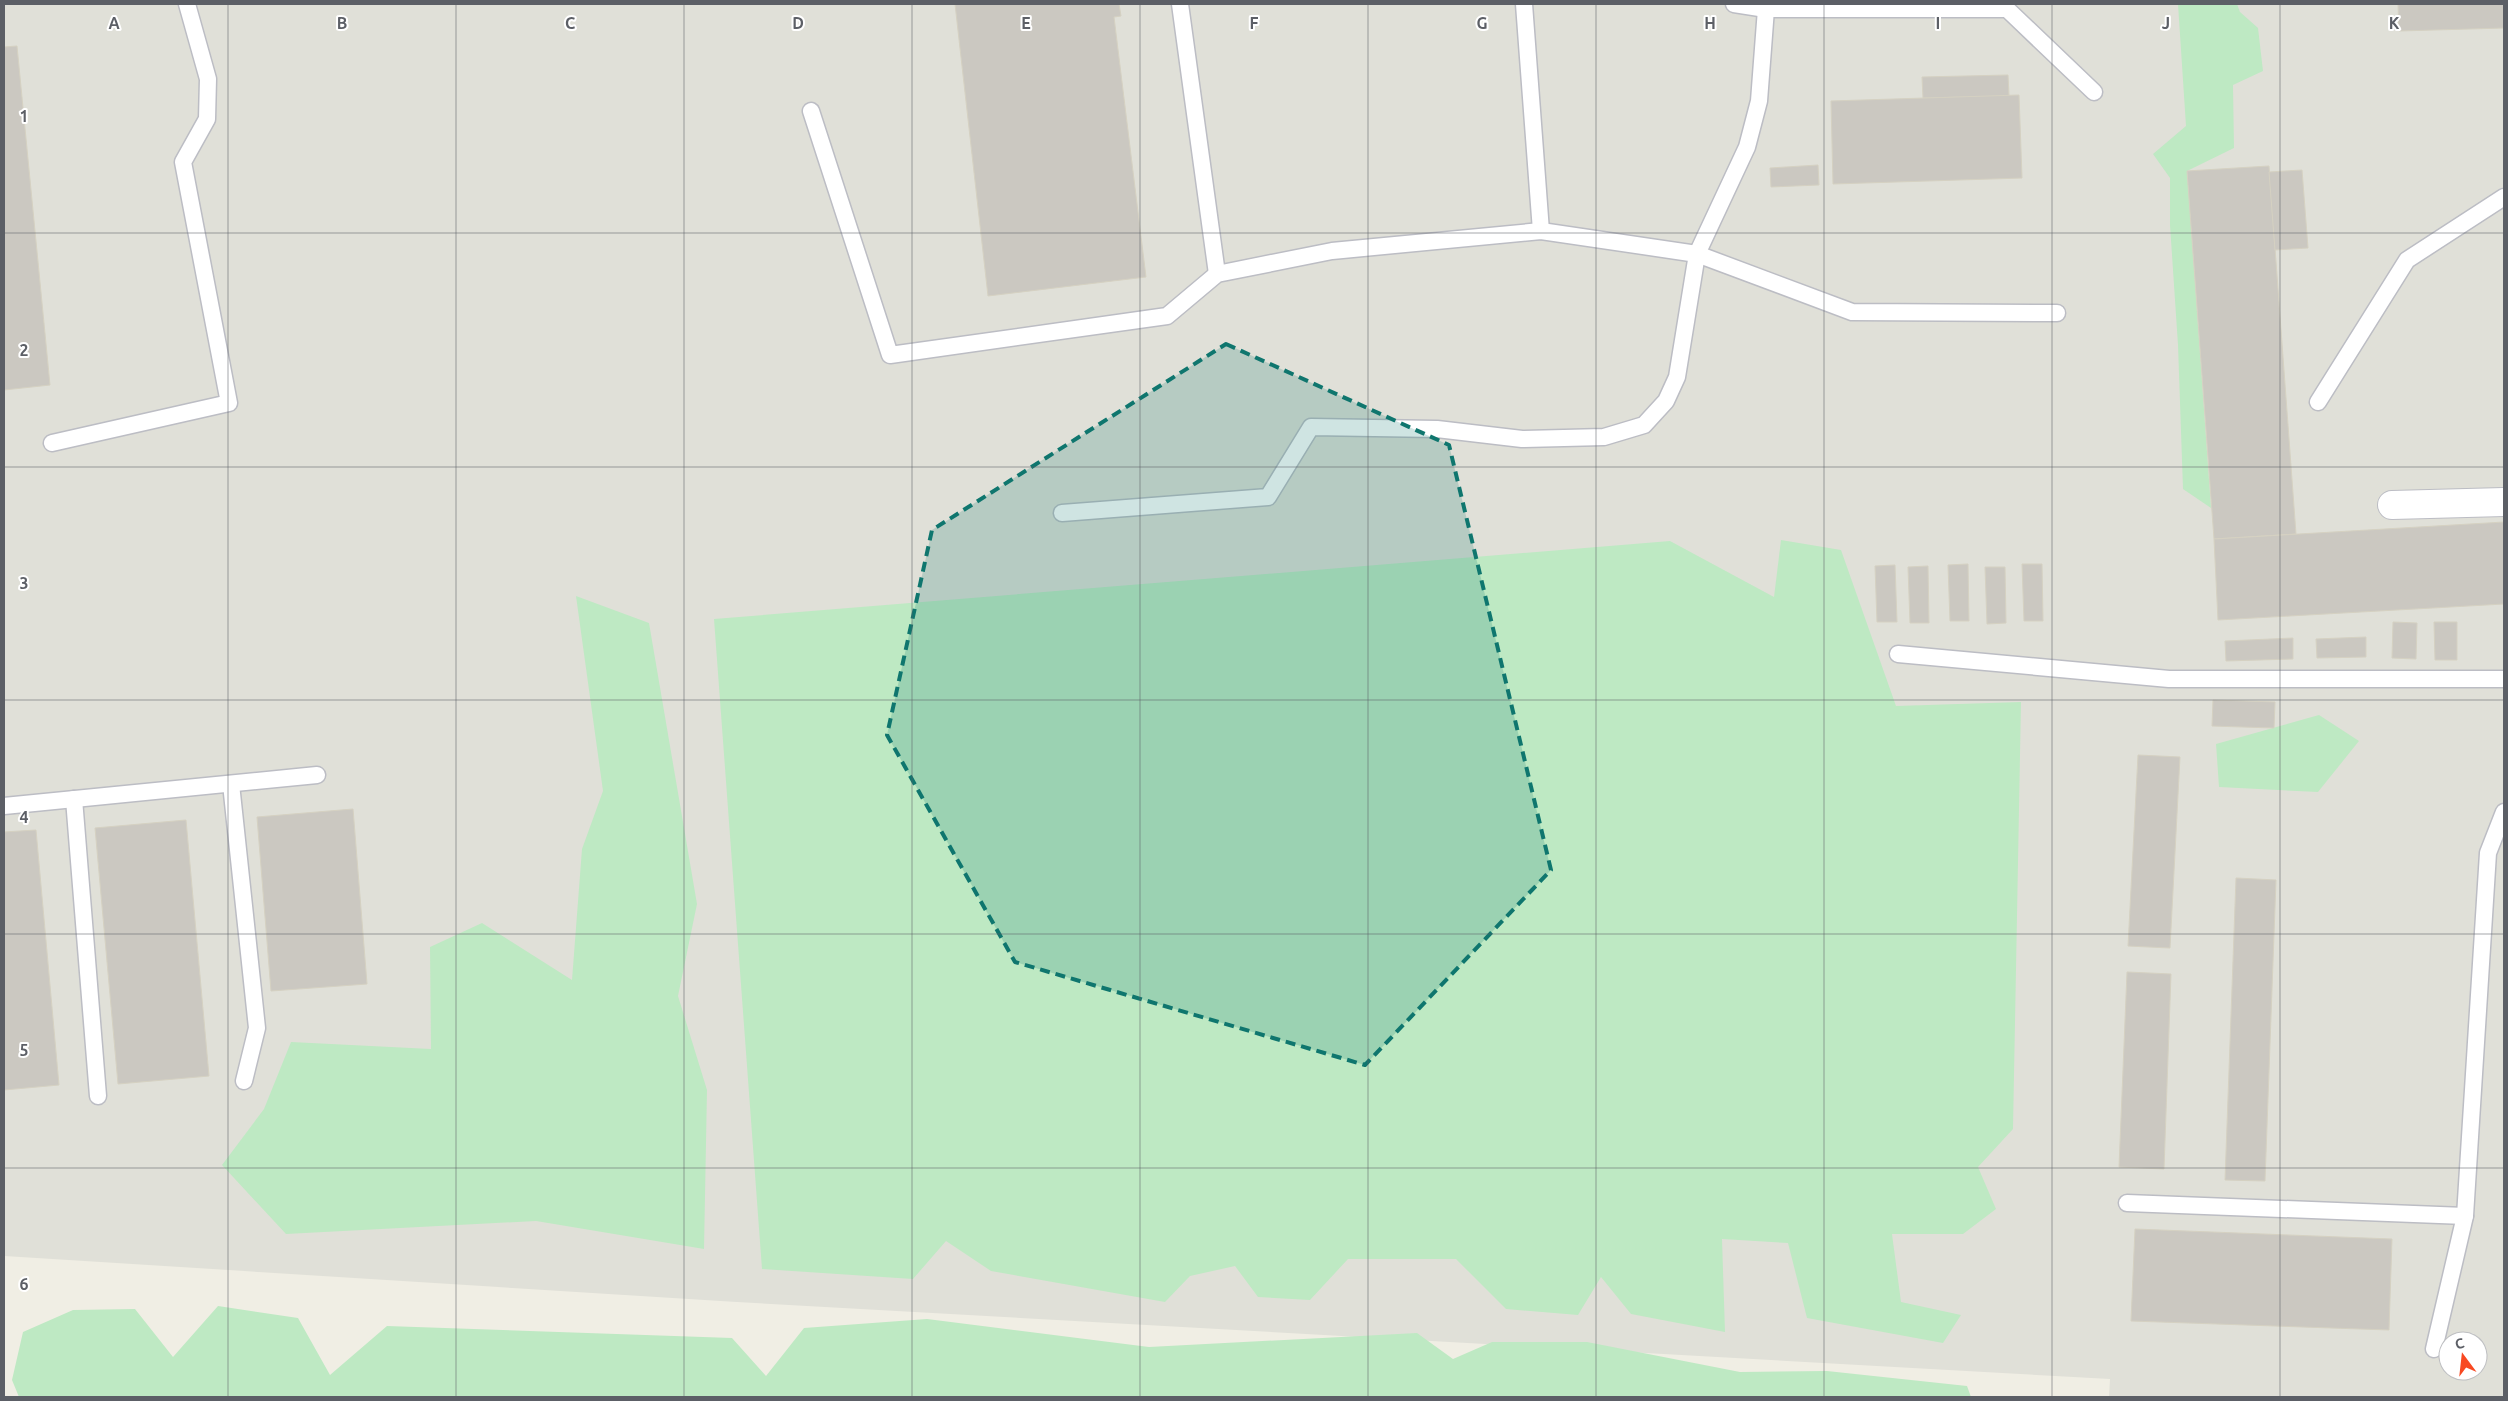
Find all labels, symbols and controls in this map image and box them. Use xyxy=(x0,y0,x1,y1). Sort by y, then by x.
text: A xyxy=(108,14,120,32)
text: B xyxy=(337,14,347,32)
text: C xyxy=(565,14,575,32)
text: D xyxy=(792,14,804,32)
text: E xyxy=(1021,14,1031,32)
text: F xyxy=(1250,14,1259,32)
text: G xyxy=(1476,14,1488,32)
text: H xyxy=(1704,14,1716,32)
text: I xyxy=(1936,14,1940,32)
text: J xyxy=(2162,14,2170,32)
text: K xyxy=(2389,14,2400,32)
text: 1 xyxy=(19,107,29,125)
text: 2 xyxy=(19,341,29,359)
text: 3 xyxy=(19,574,29,592)
text: 4 xyxy=(19,808,29,826)
text: 5 xyxy=(19,1041,29,1059)
text: 6 xyxy=(19,1275,29,1293)
north arrow xyxy=(2438,1331,2488,1381)
text: С xyxy=(2453,1335,2466,1352)

